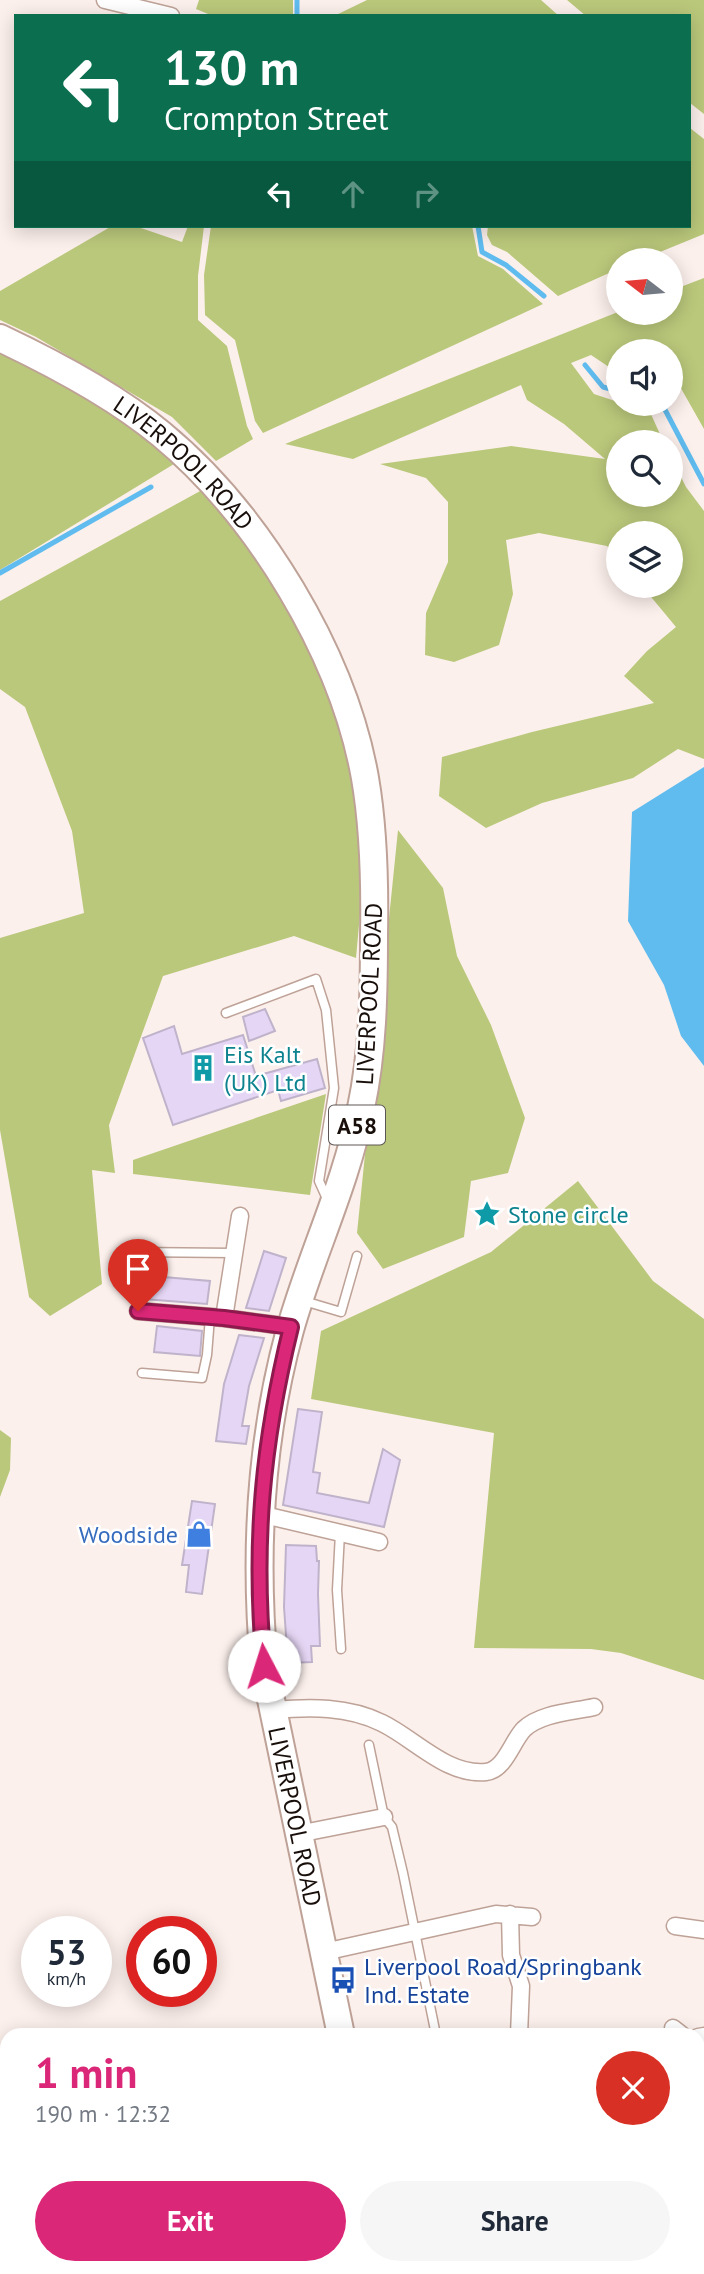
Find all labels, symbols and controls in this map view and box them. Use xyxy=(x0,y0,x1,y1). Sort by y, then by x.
text: 130 m xyxy=(164,35,299,99)
icon: left xyxy=(49,42,140,133)
text: Crompton Street xyxy=(164,97,388,139)
icon: left xyxy=(261,175,299,213)
icon: ahead xyxy=(334,175,372,213)
icon: right xyxy=(407,175,445,213)
north arrow xyxy=(606,248,682,326)
map controls xyxy=(606,248,683,598)
button: sound xyxy=(606,339,683,416)
street label: LIVERPOOL ROAD xyxy=(108,388,261,536)
button: search xyxy=(606,430,683,507)
button: layers xyxy=(606,521,683,598)
street label: LIVERPOOL ROAD xyxy=(349,902,389,1086)
place label: Eis Kalt (UK) Ltd xyxy=(224,1039,307,1098)
building icon: Eis Kalt (UK) Ltd xyxy=(188,1053,218,1083)
road number: A58 xyxy=(329,1106,385,1144)
place icon: Stone circle xyxy=(472,1199,502,1229)
place label: Stone circle xyxy=(508,1199,629,1230)
pin xyxy=(108,1239,168,1311)
icon: arrive xyxy=(119,1250,157,1288)
place label: Woodside xyxy=(79,1519,178,1550)
shop icon: Woodside xyxy=(184,1519,214,1549)
position arrow xyxy=(227,1629,301,1703)
street label: LIVERPOOL ROAD xyxy=(262,1724,329,1909)
speed limit sign: 60 xyxy=(126,1916,217,2007)
text: 53 xyxy=(47,1929,86,1975)
place label: Liverpool Road/Springbank Ind. Estate xyxy=(364,1951,642,2010)
bus stop icon: Liverpool Road/Springbank Ind. Estate xyxy=(328,1965,358,1995)
text: km/h xyxy=(47,1967,86,1990)
text: 1 min xyxy=(35,2045,137,2100)
button: close xyxy=(596,2051,670,2125)
text: 190 m · 12:32 xyxy=(35,2099,171,2128)
button: Exit xyxy=(35,2181,346,2261)
button: Share xyxy=(360,2181,670,2261)

